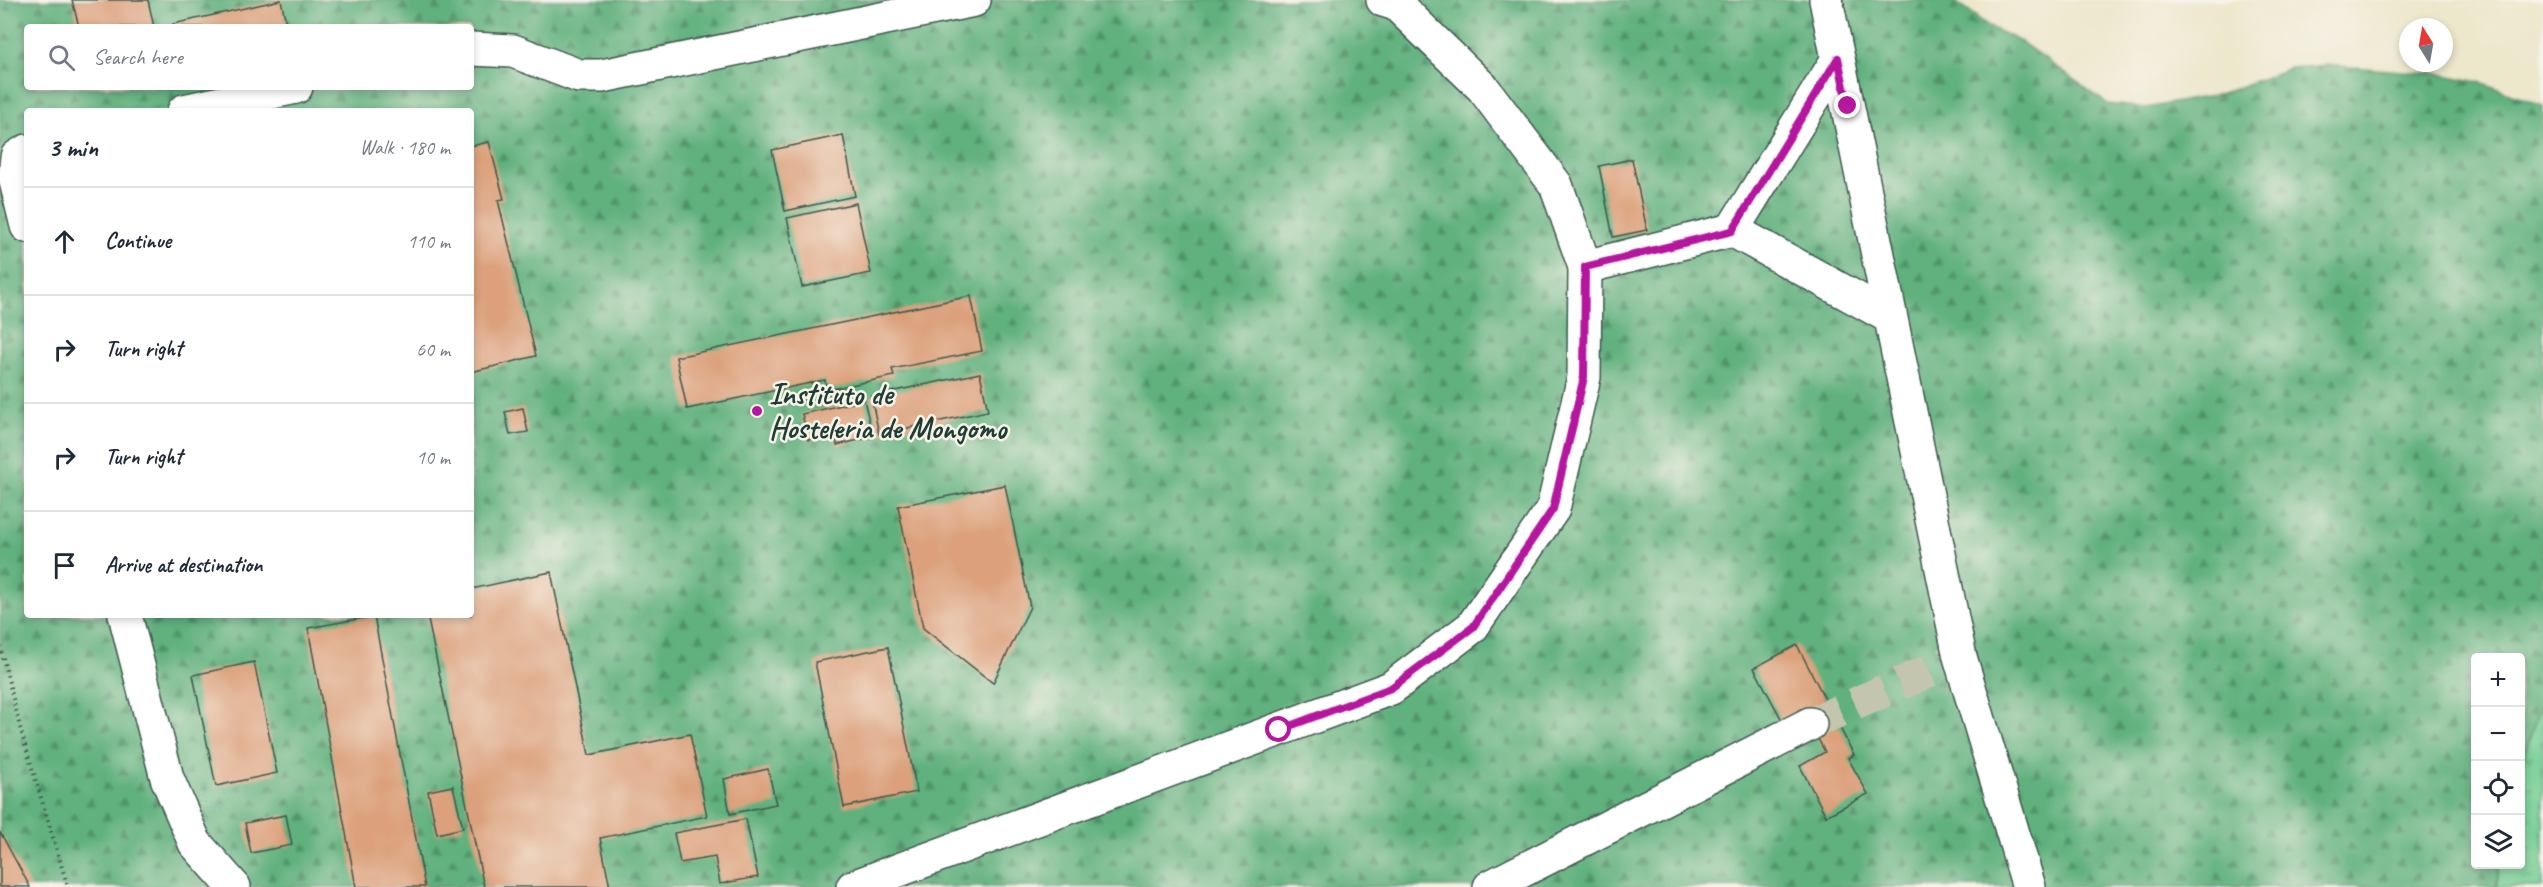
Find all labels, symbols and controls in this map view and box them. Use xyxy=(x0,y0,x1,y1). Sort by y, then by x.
north arrow xyxy=(2399,18,2453,72)
search box xyxy=(24,24,474,90)
icon: search xyxy=(45,41,78,74)
text: Search here xyxy=(93,43,183,71)
route end xyxy=(1834,92,1860,118)
text: 3 min xyxy=(48,131,98,164)
text: Walk · 180 m xyxy=(360,135,450,160)
icon: ahead xyxy=(48,225,81,258)
text: Continue xyxy=(105,227,171,255)
text: 110 m xyxy=(407,229,450,254)
icon: right xyxy=(48,333,81,366)
text: Turn right xyxy=(105,335,182,363)
text: 60 m xyxy=(416,337,450,362)
place label: Instituto de Hosteleria de Mongomo xyxy=(769,375,1008,447)
marker: Instituto de Hosteleria de Mongomo xyxy=(750,404,764,418)
icon: right xyxy=(48,441,81,474)
text: Turn right xyxy=(105,443,182,471)
text: 10 m xyxy=(416,445,450,470)
icon: arrive xyxy=(48,549,81,582)
text: Arrive at destination xyxy=(105,551,262,579)
map controls xyxy=(2471,653,2525,869)
button: + xyxy=(2471,653,2525,707)
button: − xyxy=(2471,707,2525,761)
route start xyxy=(1265,716,1291,742)
button: locate xyxy=(2471,761,2525,815)
button: layers xyxy=(2471,815,2525,869)

